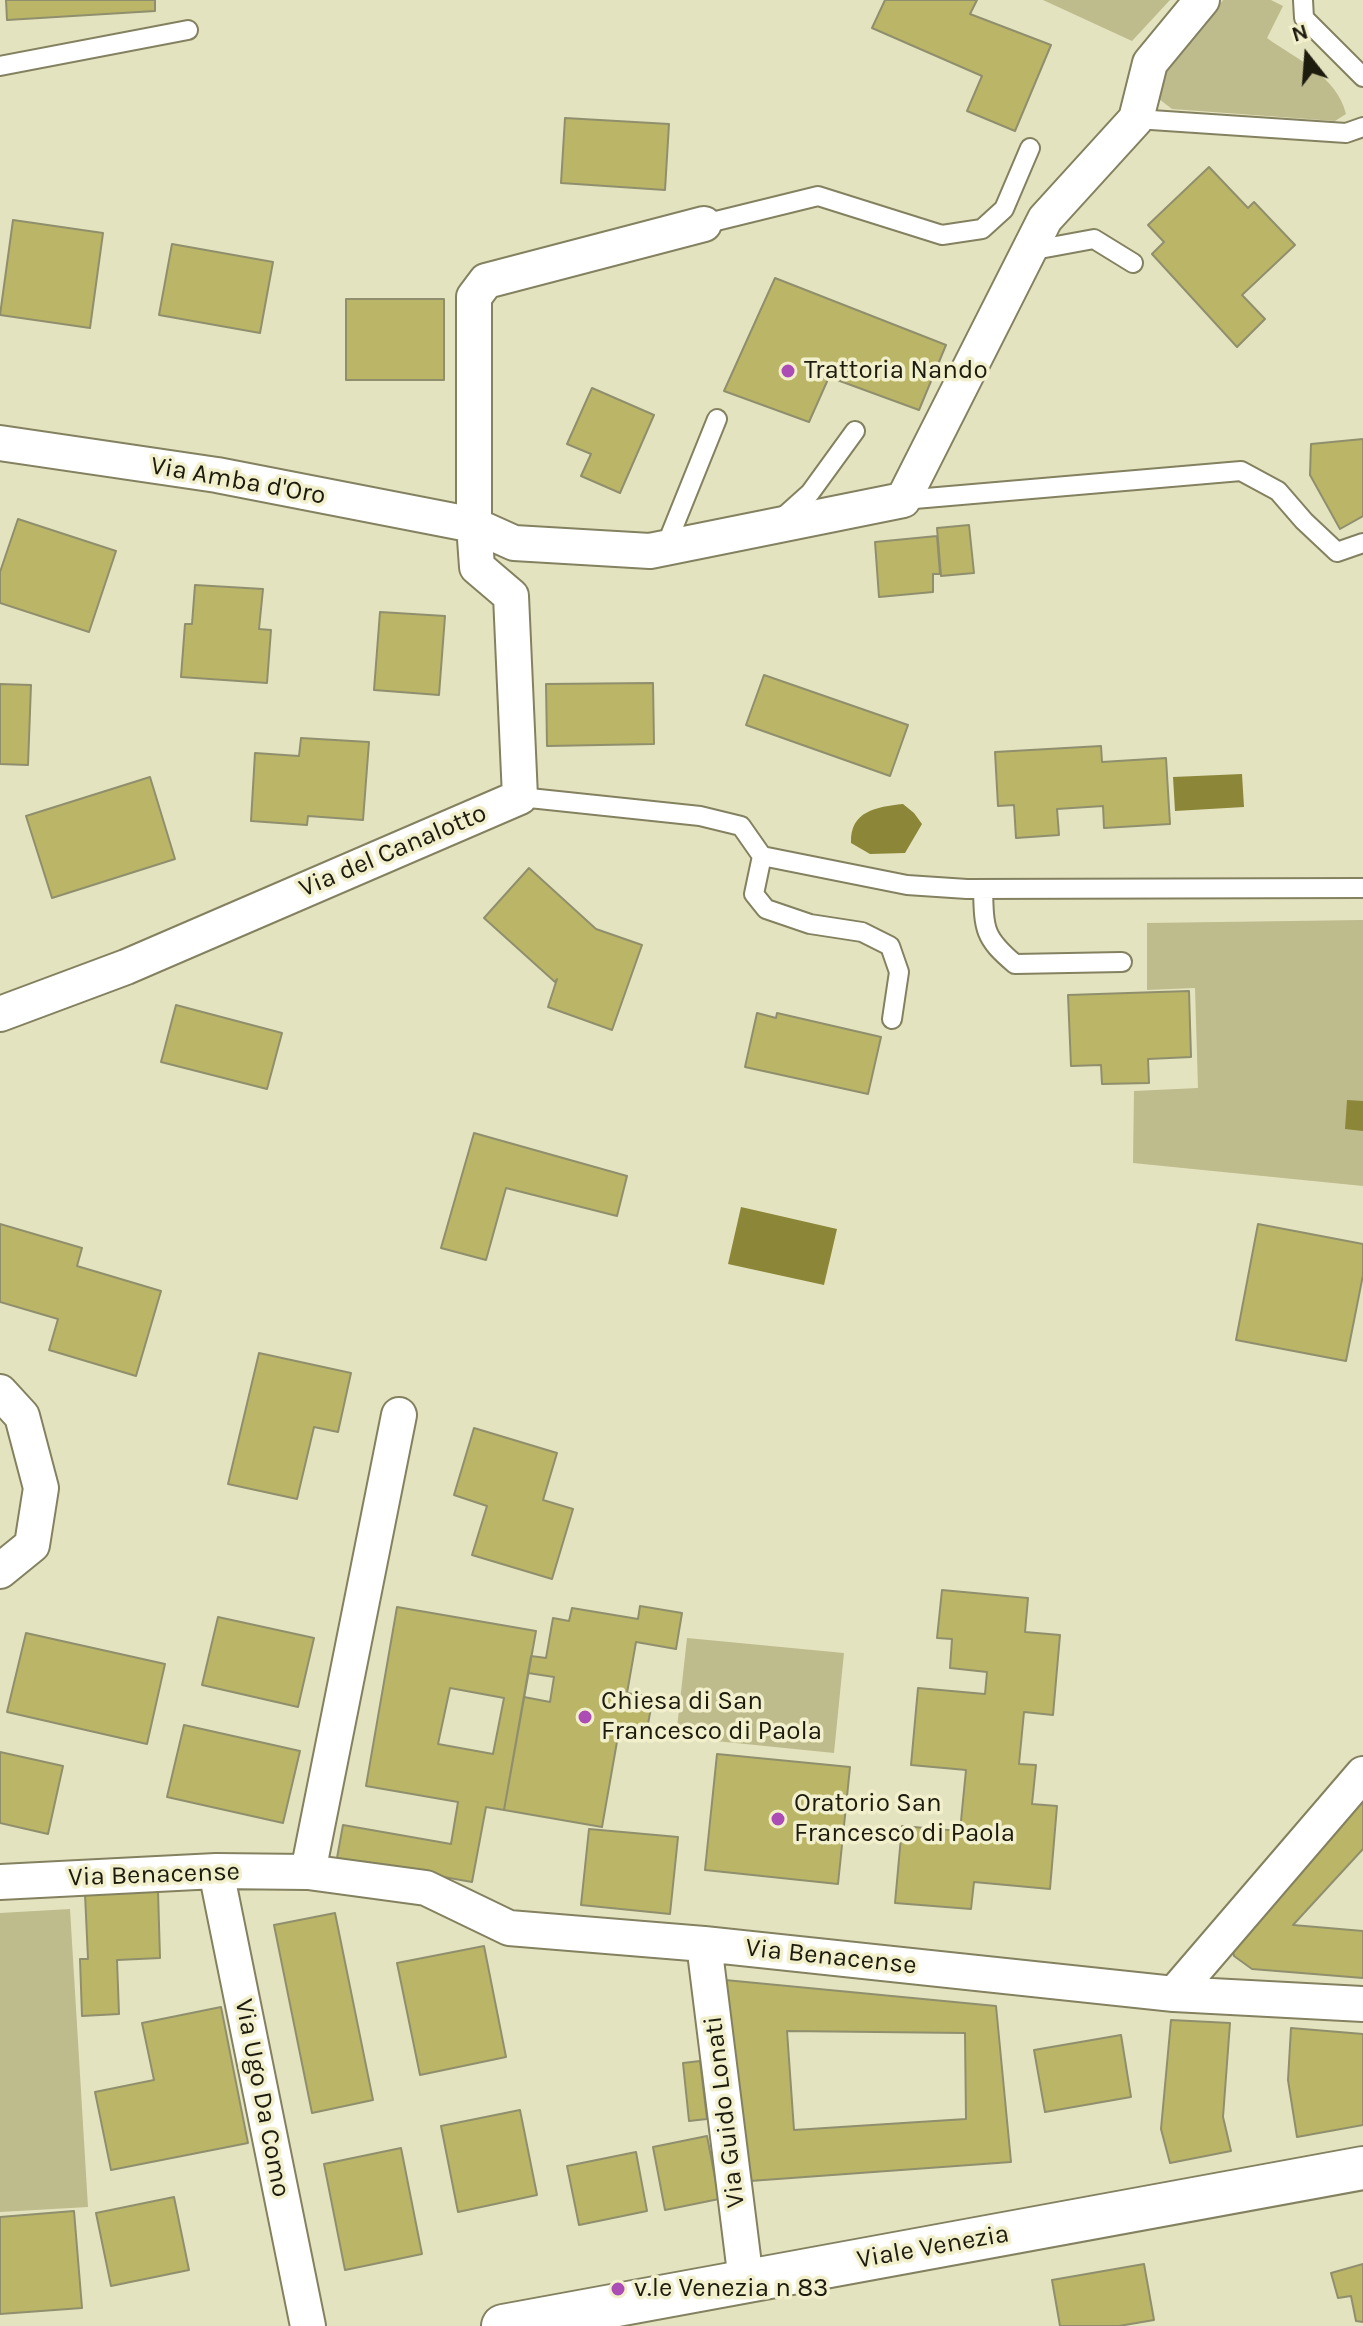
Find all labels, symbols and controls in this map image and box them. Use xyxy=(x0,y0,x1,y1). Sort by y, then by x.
north arrow xyxy=(1267,16,1347,96)
text: N xyxy=(1289,18,1311,48)
place label: Trattoria Nando xyxy=(804,355,988,387)
marker: Trattoria Nando xyxy=(779,362,797,380)
street label: Via Amba d'Oro xyxy=(148,450,328,512)
street label: Via del Canalotto xyxy=(295,797,491,905)
place label: Chiesa di San Francesco di Paola xyxy=(601,1686,822,1748)
marker: Chiesa di San Francesco di Paola xyxy=(576,1708,594,1726)
place label: Oratorio San Francesco di Paola xyxy=(794,1788,1015,1850)
marker: Oratorio San Francesco di Paola xyxy=(769,1810,787,1828)
street label: Via Benacense xyxy=(68,1856,240,1894)
street label: Via Benacense xyxy=(744,1933,918,1981)
street label: Via Ugo Da Como xyxy=(227,1996,297,2200)
street label: Via Guido Lonati xyxy=(698,2014,752,2210)
street label: Viale Venezia xyxy=(854,2218,1012,2276)
place label: v.le Venezia n 83 xyxy=(634,2273,828,2305)
marker: v.le Venezia n 83 xyxy=(609,2280,627,2298)

